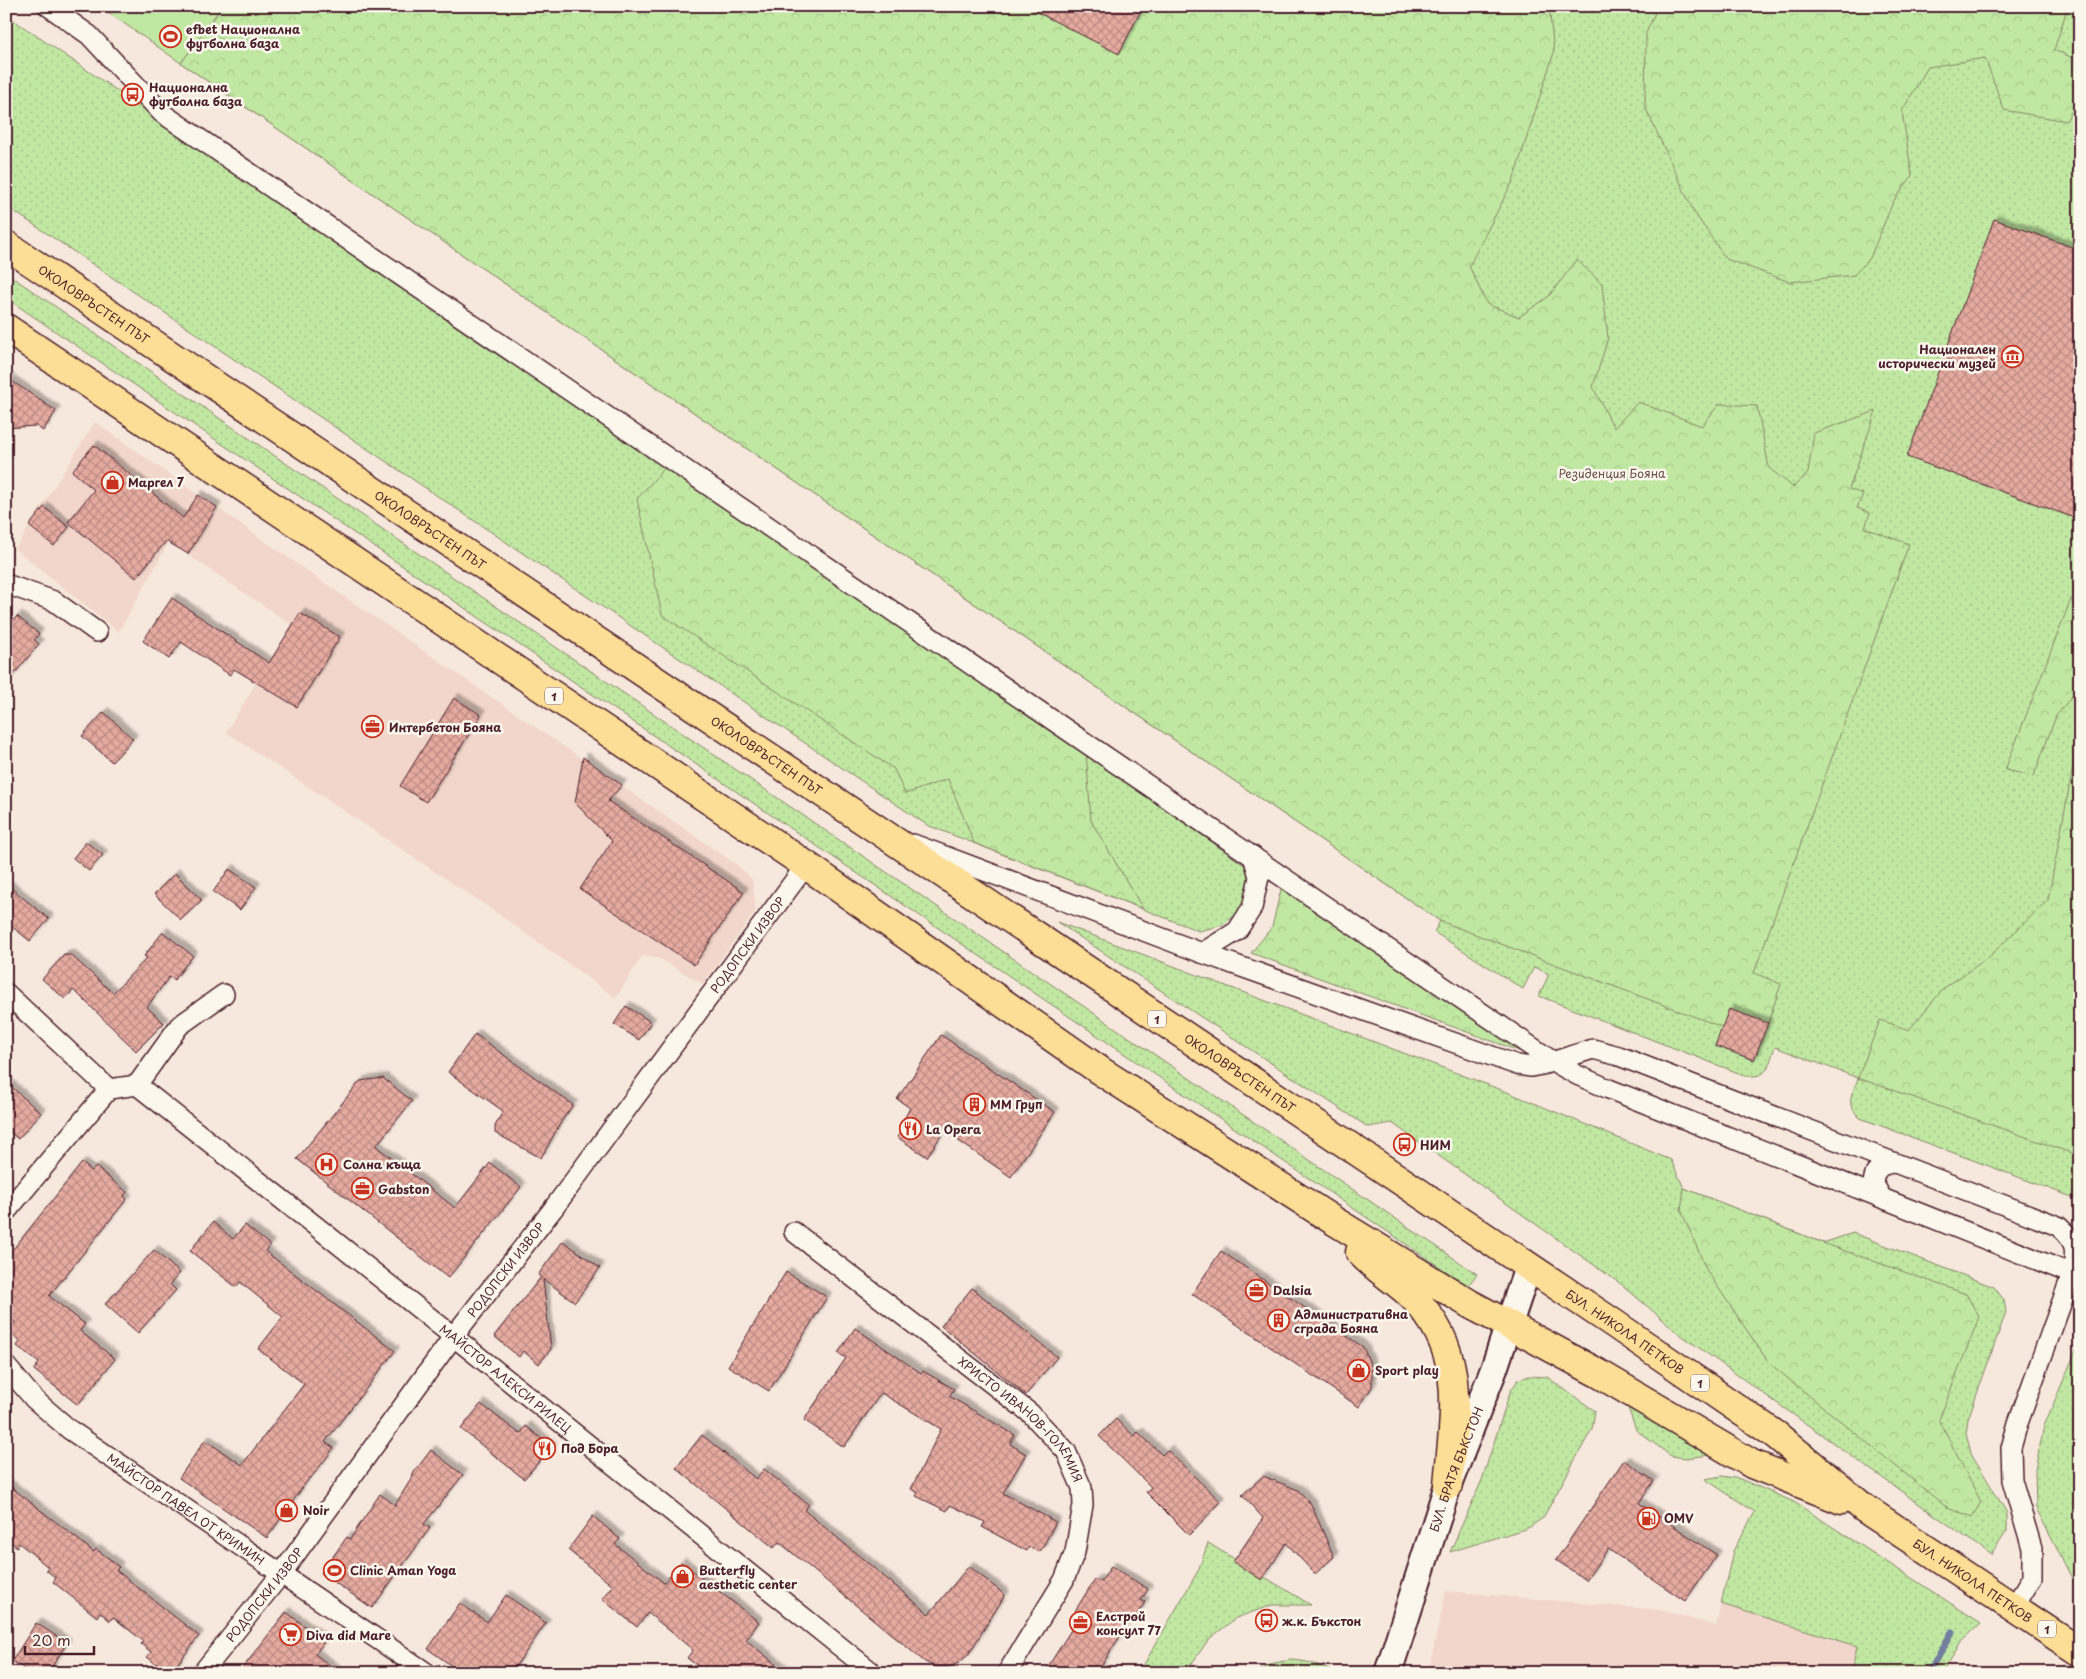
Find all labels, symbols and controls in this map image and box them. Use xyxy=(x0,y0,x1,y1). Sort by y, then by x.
place label: efbet Национална футболна база xyxy=(186,20,300,52)
sports icon: efbet Национална футболна база xyxy=(158,24,182,48)
place label: Национална футболна база xyxy=(149,78,243,110)
bus stop icon: Национална футболна база xyxy=(121,82,145,106)
street label: ОКОЛОВРЪСТЕН ПЪТ xyxy=(35,260,154,348)
place label: Национален исторически музей xyxy=(1878,340,1996,372)
museum icon: Национален исторически музей xyxy=(2000,344,2024,368)
park label: Резиденция Бояна xyxy=(1558,464,1666,482)
shop icon: Маргел 7 xyxy=(100,470,124,494)
place label: Маргел 7 xyxy=(128,473,184,491)
street label: ОКОЛОВРЪСТЕН ПЪТ xyxy=(371,486,490,574)
road number: 1 xyxy=(545,688,563,704)
street label: ОКОЛОВРЪСТЕН ПЪТ xyxy=(707,711,827,800)
office icon: Интербетон Бояна xyxy=(361,715,385,739)
place label: Интербетон Бояна xyxy=(389,718,501,736)
street label: РОДОПСКИ ИЗВОР xyxy=(706,893,789,997)
road number: 1 xyxy=(1148,1011,1166,1028)
street label: ОКОЛОВРЪСТЕН ПЪТ xyxy=(1181,1029,1300,1117)
building icon: ММ Груп xyxy=(962,1092,986,1116)
place label: ММ Груп xyxy=(990,1095,1043,1113)
restaurant icon: La Opera xyxy=(898,1117,922,1141)
place label: La Opera xyxy=(926,1120,982,1138)
bus stop icon: НИМ xyxy=(1392,1133,1416,1157)
place label: НИМ xyxy=(1420,1136,1451,1154)
hospital icon: Солна къща xyxy=(315,1152,339,1176)
place label: Солна къща xyxy=(343,1155,422,1173)
office icon: Gabston xyxy=(350,1177,374,1201)
place label: Gabston xyxy=(378,1180,429,1198)
street label: РОДОПСКИ ИЗВОР xyxy=(463,1218,548,1321)
office icon: Dalsia xyxy=(1245,1278,1269,1302)
place label: Dalsia xyxy=(1273,1281,1313,1299)
street label: БУЛ. НИКОЛА ПЕТКОВ xyxy=(1562,1285,1688,1378)
place label: Административна сграда Бояна xyxy=(1294,1305,1408,1337)
building icon: Административна сграда Бояна xyxy=(1266,1309,1290,1333)
street label: МАЙСТОР АЛЕКСИ РИЛЕЦ xyxy=(436,1320,576,1437)
street label: ХРИСТО ИВАНОВ-ГОЛЕМИЯ xyxy=(955,1352,1087,1485)
shop icon: Sport play xyxy=(1347,1358,1371,1382)
place label: Sport play xyxy=(1375,1361,1439,1379)
road number: 1 xyxy=(1691,1375,1709,1392)
street label: БУЛ. БРАТЯ БЪКСТОН xyxy=(1425,1404,1487,1534)
restaurant icon: Под Бора xyxy=(533,1436,557,1460)
place label: Под Бора xyxy=(561,1439,619,1457)
street label: МАЙСТОР ПАВЕЛ ОТ КРИМИН xyxy=(103,1449,268,1569)
shop icon: Noir xyxy=(275,1498,299,1522)
place label: Noir xyxy=(303,1501,330,1519)
fuel station icon: OMV xyxy=(1636,1506,1660,1530)
place label: OMV xyxy=(1664,1509,1694,1527)
street label: БУЛ. НИКОЛА ПЕТКОВ xyxy=(1910,1534,2036,1627)
street label: РОДОПСКИ ИЗВОР xyxy=(221,1543,307,1646)
sports icon: Clinic Aman Yoga xyxy=(322,1558,346,1582)
place label: Clinic Aman Yoga xyxy=(350,1561,456,1579)
place label: Butterfly aesthetic center xyxy=(699,1561,798,1593)
shop icon: Butterfly aesthetic center xyxy=(671,1565,695,1589)
place label: Елстрой консулт 77 xyxy=(1096,1607,1162,1639)
bus stop icon: ж.к. Бъкстон xyxy=(1254,1609,1278,1633)
office icon: Елстрой консулт 77 xyxy=(1068,1611,1092,1635)
place label: ж.к. Бъкстон xyxy=(1282,1612,1362,1630)
road number: 1 xyxy=(2038,1620,2056,1638)
supermarket icon: Diva did Mare xyxy=(278,1623,302,1647)
scale bar xyxy=(25,1624,94,1656)
place label: Diva did Mare xyxy=(306,1626,392,1644)
text: 20 m xyxy=(32,1628,71,1651)

